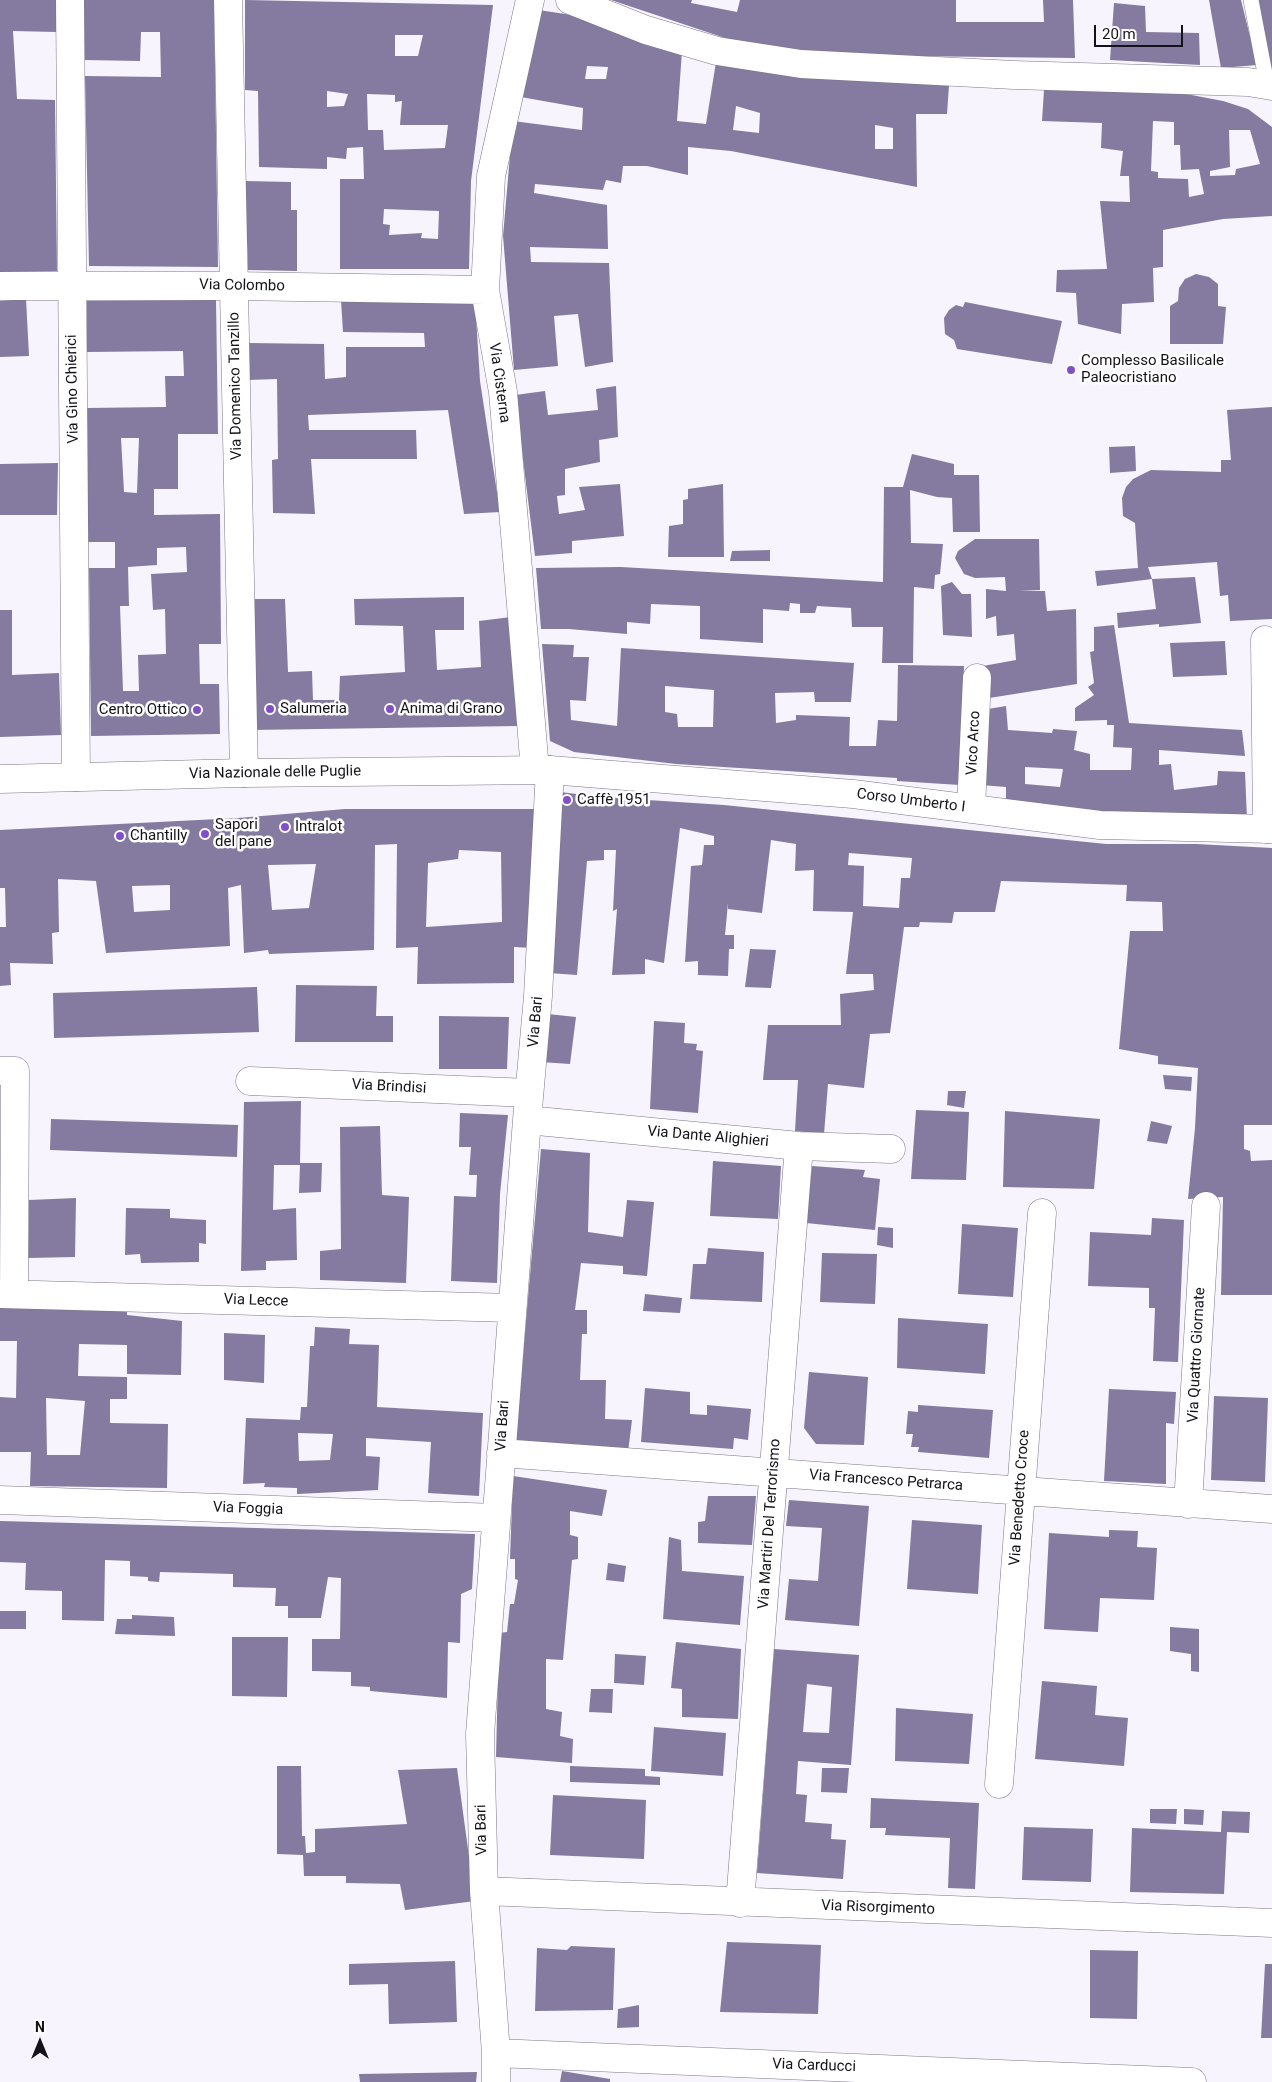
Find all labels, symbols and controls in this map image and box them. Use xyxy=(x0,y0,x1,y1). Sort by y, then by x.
scale bar xyxy=(1097,15,1186,47)
text: 20 m xyxy=(1102,25,1136,43)
street label: Via Colombo xyxy=(199,276,285,296)
street label: Via Domenico Tanzillo xyxy=(226,312,246,460)
street label: Via Gino Chierici xyxy=(63,334,83,444)
street label: Via Cisterna xyxy=(484,342,514,424)
place label: Complesso Basilicale Paleocristiano xyxy=(1081,352,1224,387)
marker: Complesso Basilicale Paleocristiano xyxy=(1065,364,1077,376)
place label: Salumeria xyxy=(280,700,347,718)
place label: Anima di Grano xyxy=(400,700,503,718)
place label: Centro Ottico xyxy=(99,701,187,719)
marker: Salumeria xyxy=(264,703,276,715)
marker: Anima di Grano xyxy=(384,703,396,715)
marker: Centro Ottico xyxy=(191,704,203,716)
street label: Vico Arco xyxy=(963,710,985,776)
street label: Via Nazionale delle Puglie xyxy=(189,762,361,784)
street label: Corso Umberto I xyxy=(856,785,966,817)
place label: Caffè 1951 xyxy=(577,791,651,809)
marker: Caffè 1951 xyxy=(561,794,573,806)
place label: Sapori del pane xyxy=(215,816,272,851)
place label: Intralot xyxy=(295,818,342,836)
marker: Intralot xyxy=(279,821,291,833)
place label: Chantilly xyxy=(130,827,187,845)
marker: Sapori del pane xyxy=(199,828,211,840)
marker: Chantilly xyxy=(114,830,126,842)
street label: Via Bari xyxy=(525,996,547,1048)
street label: Via Brindisi xyxy=(351,1076,427,1098)
street label: Via Dante Alighieri xyxy=(646,1123,770,1151)
street label: Via Quattro Giornate xyxy=(1184,1287,1210,1423)
street label: Via Lecce xyxy=(223,1291,289,1311)
street label: Via Bari xyxy=(492,1400,514,1452)
street label: Via Benedetto Croce xyxy=(1006,1430,1034,1566)
street label: Via Martiri Del Terrorismo xyxy=(755,1438,785,1610)
street label: Via Francesco Petrarca xyxy=(808,1467,964,1495)
street label: Via Foggia xyxy=(212,1499,284,1519)
street label: Via Bari xyxy=(473,1804,491,1856)
street label: Via Risorgimento xyxy=(821,1897,935,1919)
north arrow xyxy=(15,2017,65,2067)
text: N xyxy=(35,2019,45,2035)
street label: Via Carducci xyxy=(772,2056,856,2076)

